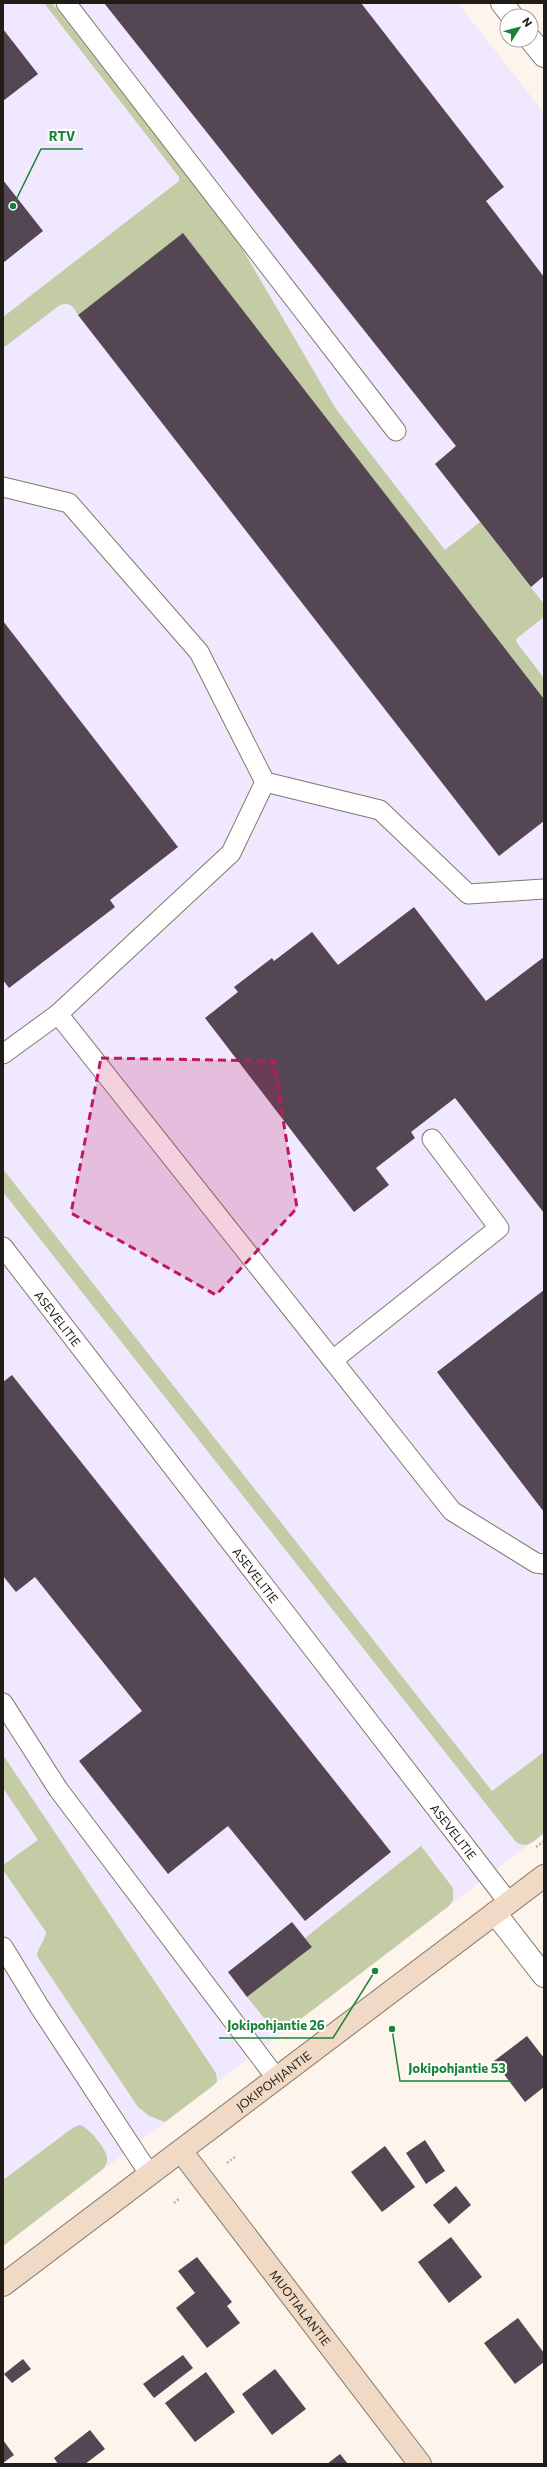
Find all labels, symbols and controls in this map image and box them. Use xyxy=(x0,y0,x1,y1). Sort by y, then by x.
north arrow xyxy=(499,8,539,48)
text: N xyxy=(520,15,535,29)
callout: RTV xyxy=(41,124,83,149)
text: RTV xyxy=(49,128,75,144)
street label: ASEVELITIE xyxy=(32,1288,84,1349)
street label: ASEVELITIE xyxy=(230,1544,282,1605)
street label: ASEVELITIE xyxy=(428,1801,480,1862)
callout: Jokipohjantie 26 xyxy=(219,2013,333,2038)
text: Jokipohjantie 26 xyxy=(227,2017,325,2033)
street label: JOKIPOHJANTIE xyxy=(233,2048,314,2114)
callout: Jokipohjantie 53 xyxy=(400,2056,513,2081)
text: Jokipohjantie 53 xyxy=(408,2060,506,2076)
street label: MUOTIALANTIE xyxy=(267,2267,334,2348)

